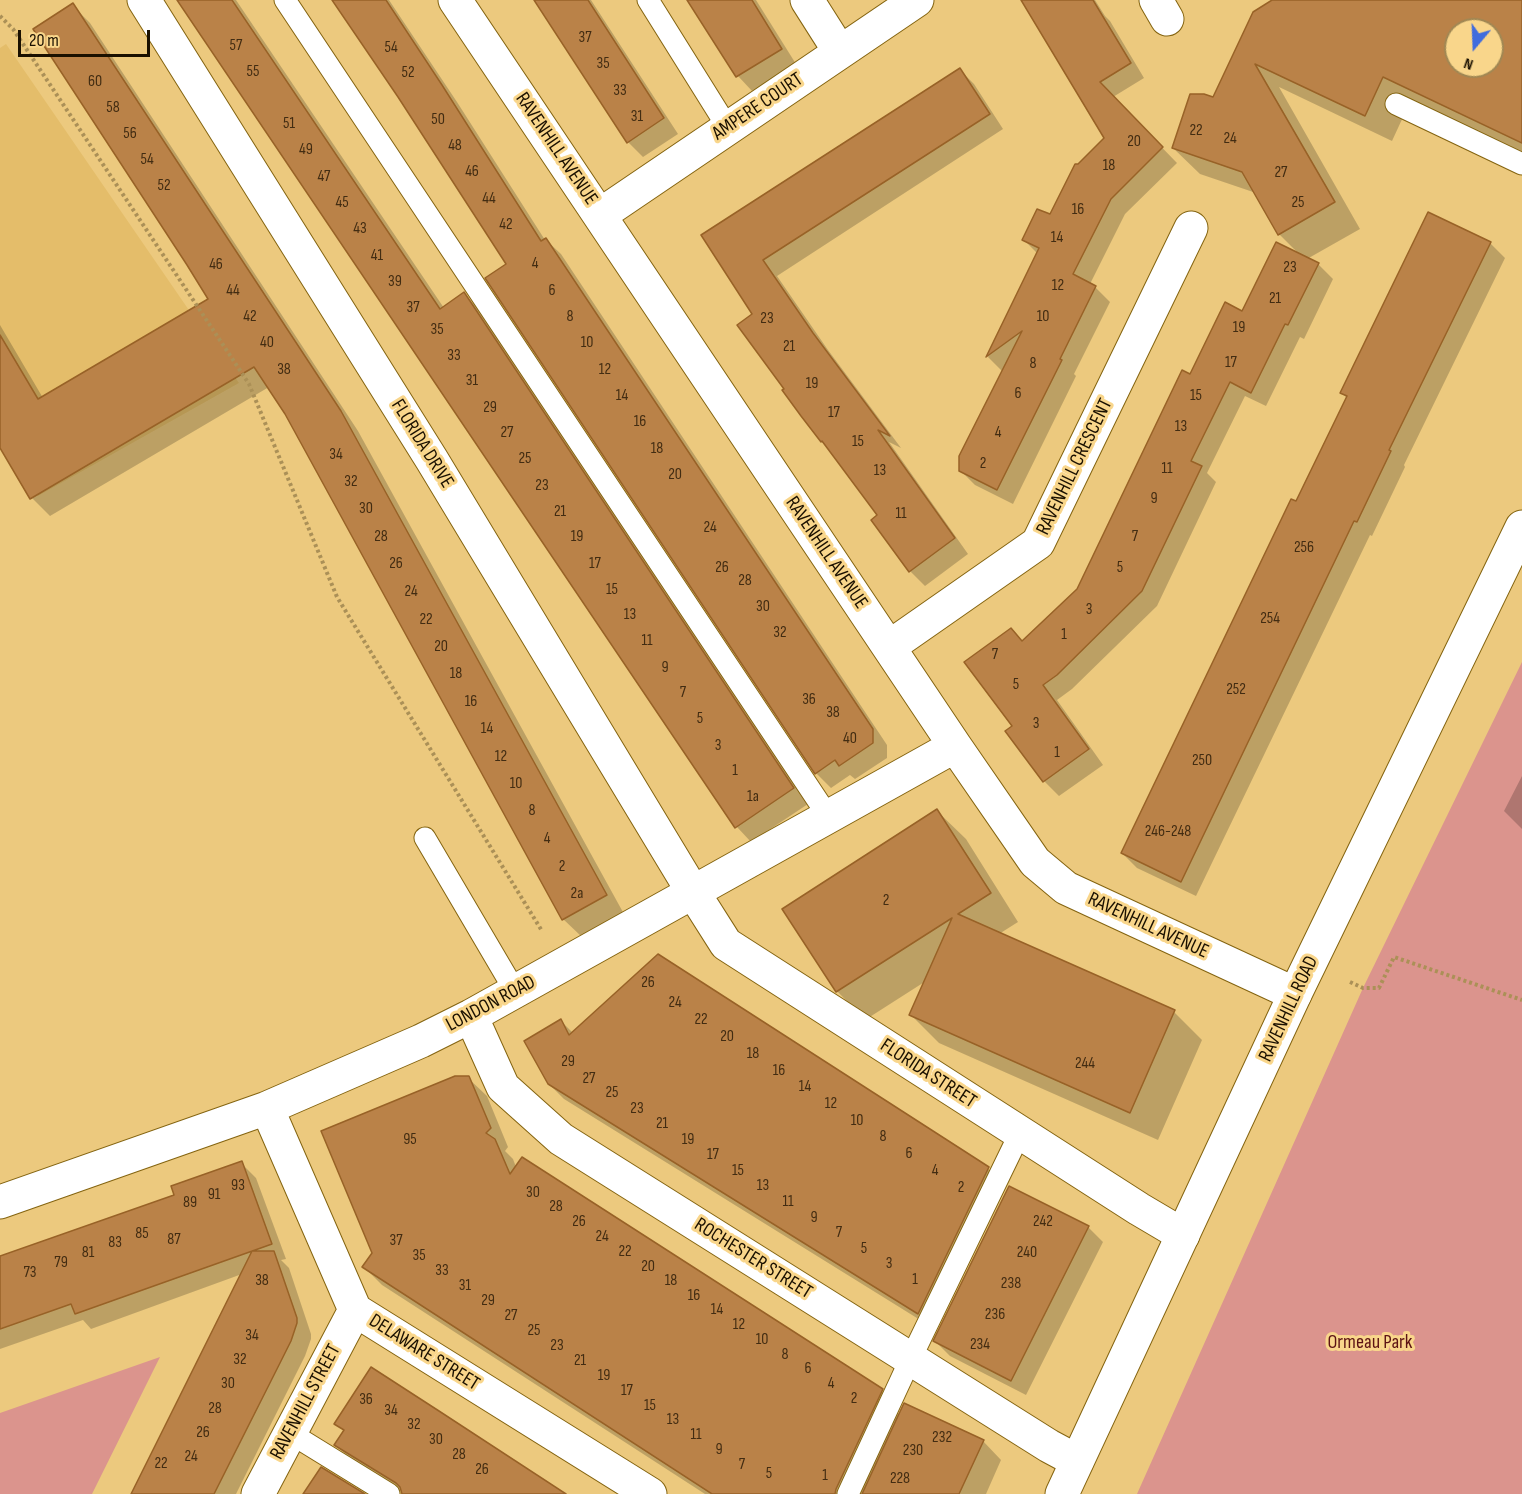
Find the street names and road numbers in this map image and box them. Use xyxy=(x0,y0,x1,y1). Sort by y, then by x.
street label: AMPERE COURT xyxy=(708,68,808,146)
street label: RAVENHILL AVENUE xyxy=(510,88,602,210)
street label: FLORIDA DRIVE xyxy=(385,395,459,493)
street label: RAVENHILL CRESCENT xyxy=(1032,395,1118,539)
street label: RAVENHILL AVENUE xyxy=(780,492,872,614)
street label: RAVENHILL AVENUE xyxy=(1084,888,1212,964)
street label: RAVENHILL ROAD xyxy=(1254,952,1324,1066)
street label: LONDON ROAD xyxy=(442,971,540,1037)
street label: FLORIDA STREET xyxy=(875,1034,981,1114)
street label: ROCHESTER STREET xyxy=(690,1213,816,1305)
street label: DELAWARE STREET xyxy=(364,1309,484,1397)
street label: RAVENHILL STREET xyxy=(266,1340,346,1464)

